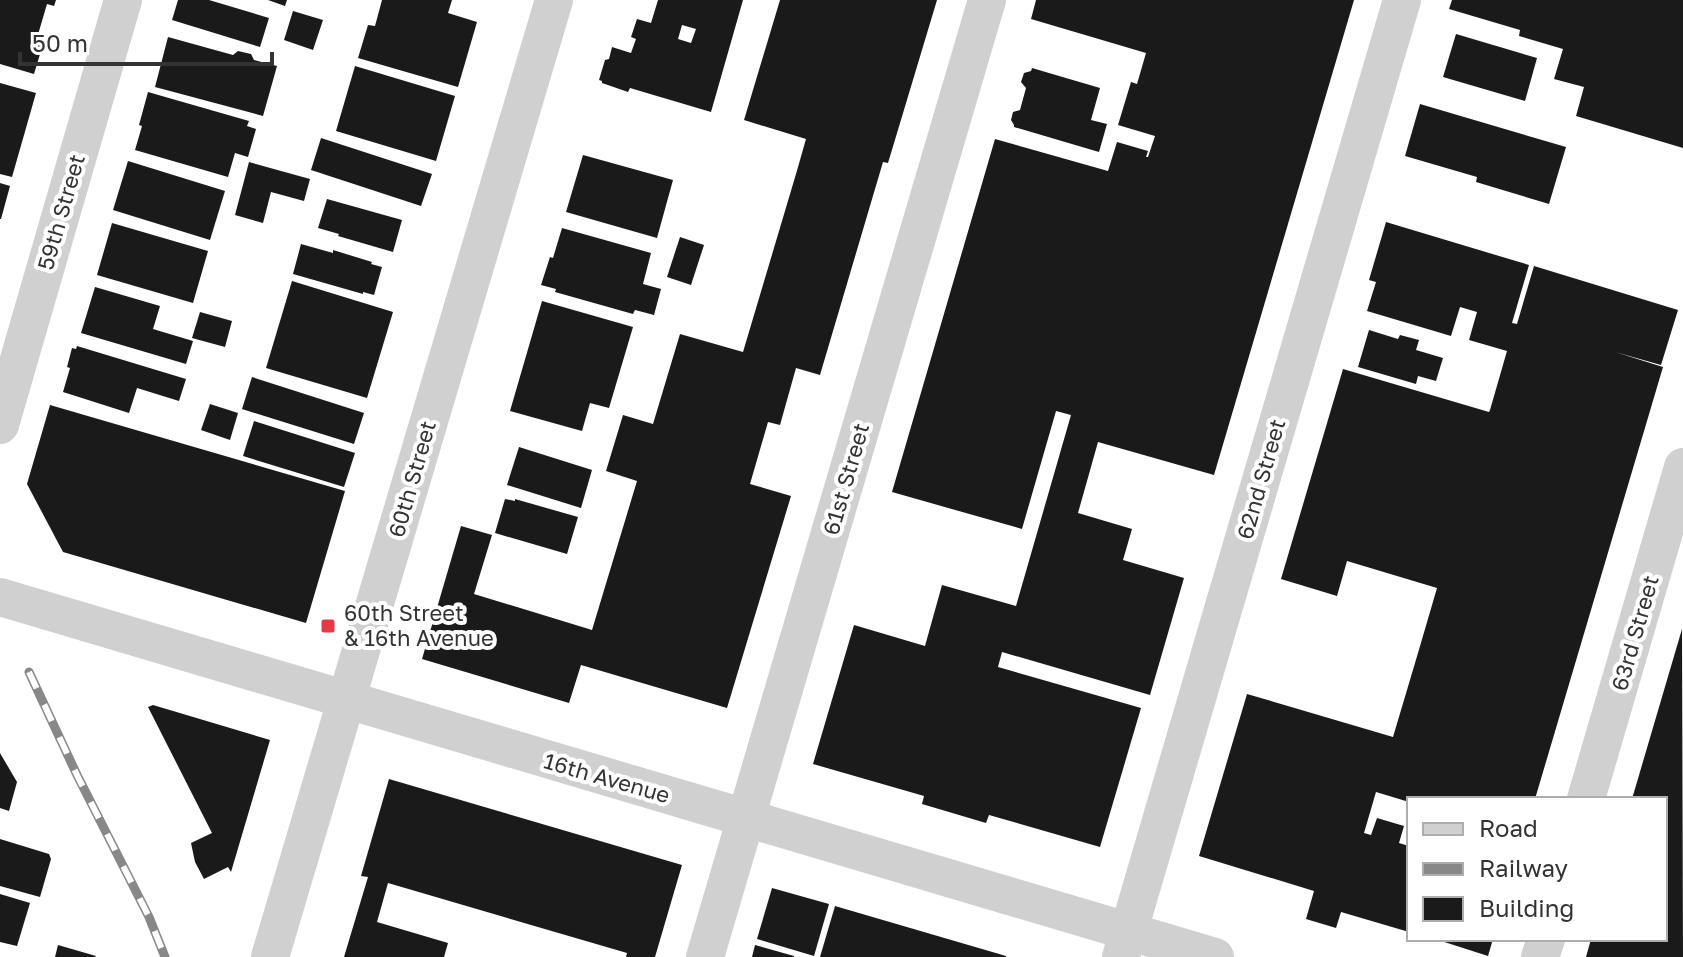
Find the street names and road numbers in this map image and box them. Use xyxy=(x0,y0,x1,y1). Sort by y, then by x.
street label: 59th Street xyxy=(31,151,90,273)
street label: 62nd Street xyxy=(1230,416,1291,542)
street label: 60th Street xyxy=(382,418,441,540)
street label: 61st Street xyxy=(817,420,874,538)
street label: 63rd Street xyxy=(1605,572,1664,694)
street label: 16th Avenue xyxy=(541,747,673,808)

